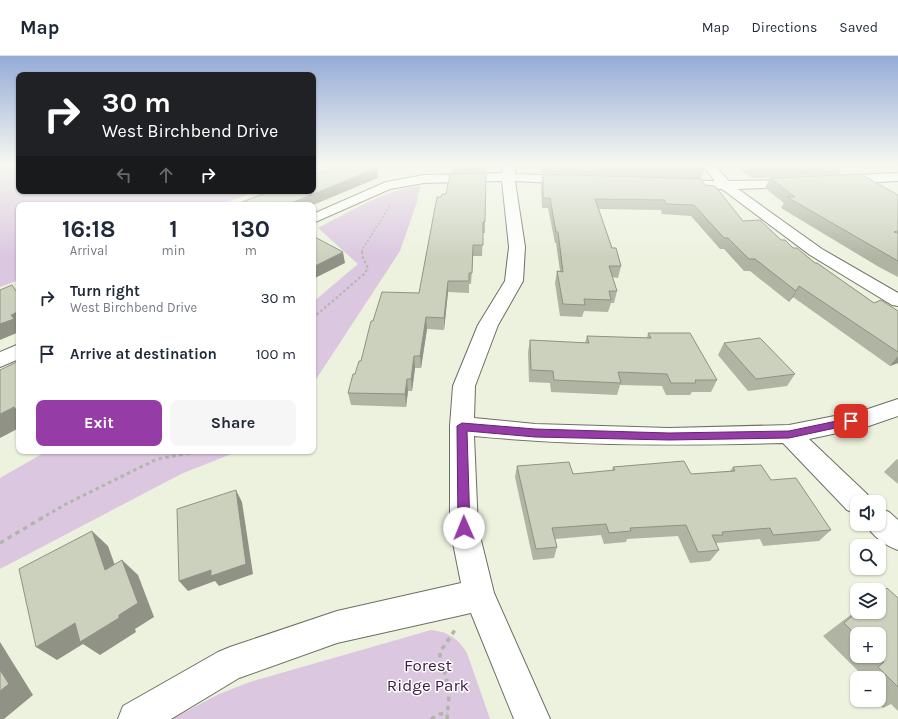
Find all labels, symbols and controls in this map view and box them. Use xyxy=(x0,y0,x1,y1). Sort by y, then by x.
text: Map xyxy=(20,17,59,39)
text: Map xyxy=(702,19,730,36)
text: Directions xyxy=(752,19,817,36)
text: Saved xyxy=(839,19,878,36)
text: 30 m xyxy=(102,86,171,119)
icon: right xyxy=(36,88,88,140)
text: West Birchbend Drive xyxy=(102,120,278,142)
icon: left xyxy=(113,164,135,186)
icon: ahead xyxy=(155,164,177,186)
icon: right xyxy=(197,164,219,186)
text: 16:18 xyxy=(62,215,116,243)
text: 1 xyxy=(169,215,178,243)
text: 130 xyxy=(231,215,270,243)
text: Arrival xyxy=(70,243,108,258)
text: min xyxy=(162,243,185,258)
text: m xyxy=(245,243,257,258)
text: Turn right xyxy=(70,282,140,300)
icon: right xyxy=(36,287,58,309)
text: 30 m xyxy=(261,289,296,307)
text: West Birchbend Drive xyxy=(70,300,197,315)
icon: arrive xyxy=(36,343,58,365)
text: Arrive at destination xyxy=(70,345,217,363)
text: 100 m xyxy=(256,345,296,363)
button: Exit xyxy=(36,400,162,446)
button: Share xyxy=(170,400,296,446)
pin xyxy=(834,404,868,438)
icon: arrive xyxy=(840,410,862,432)
map controls xyxy=(850,495,886,707)
button: sound xyxy=(850,495,886,531)
position arrow xyxy=(443,507,485,549)
button: search xyxy=(850,539,886,575)
button: layers xyxy=(850,583,886,619)
button: + xyxy=(850,627,886,663)
park label: Forest Ridge Park xyxy=(387,655,470,695)
button: − xyxy=(850,671,886,707)

